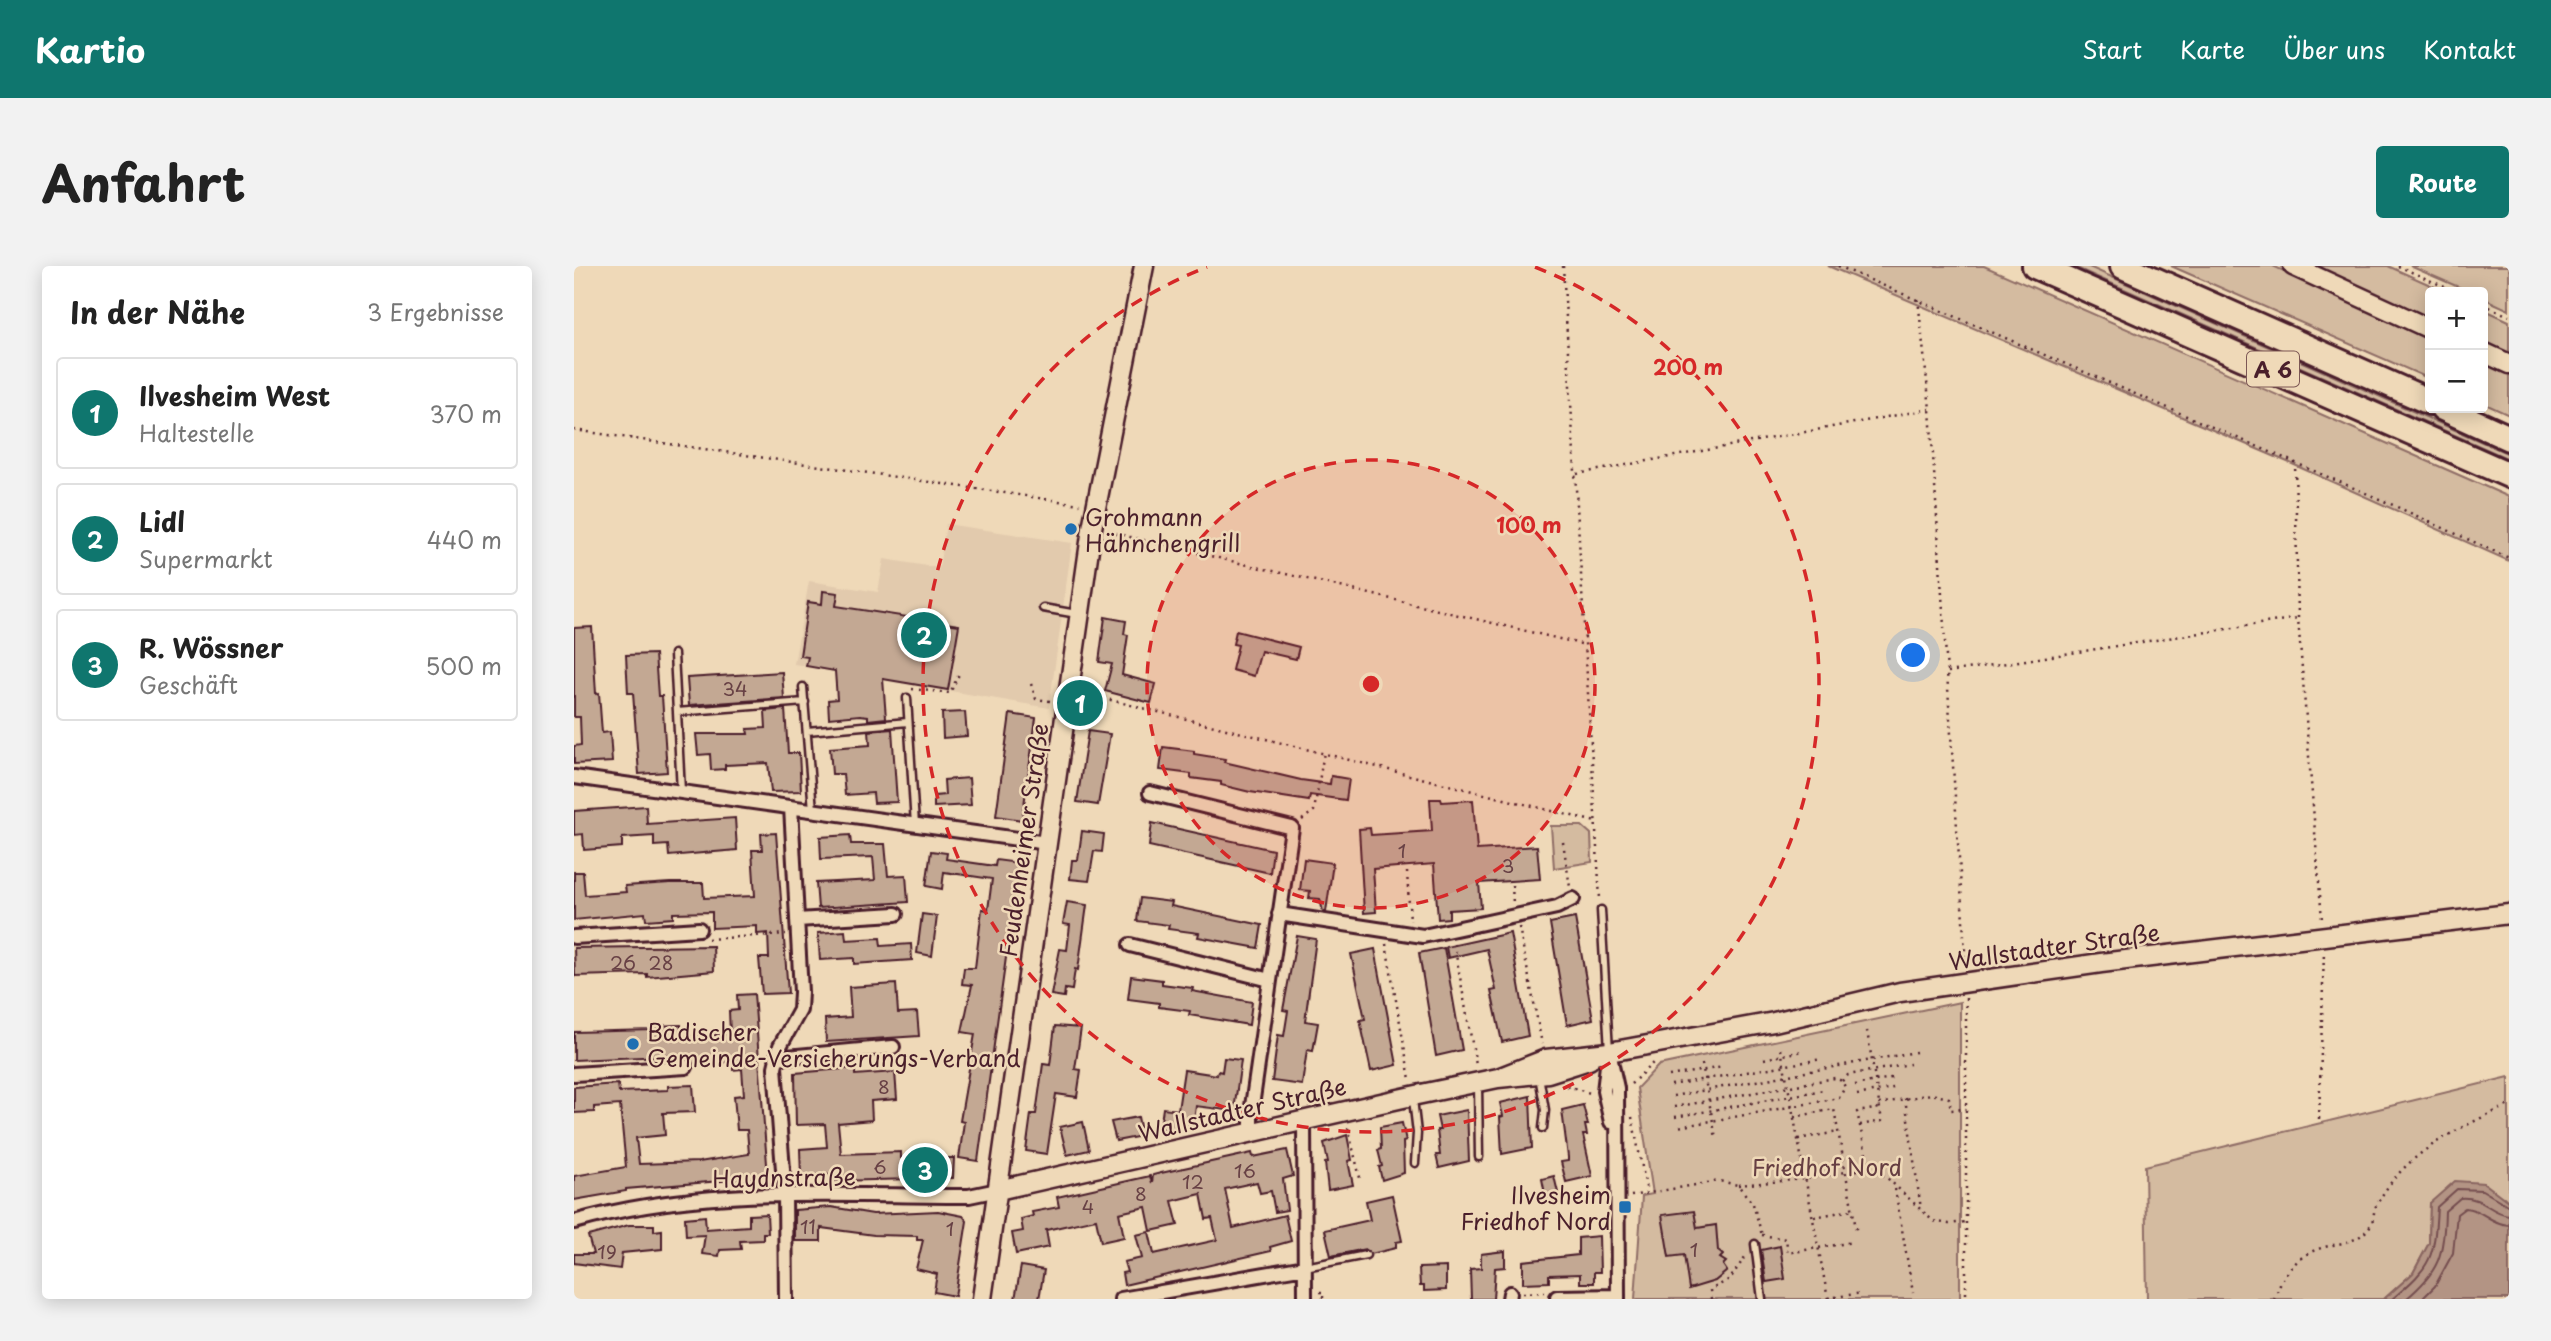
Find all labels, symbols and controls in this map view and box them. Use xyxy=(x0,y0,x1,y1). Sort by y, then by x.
text: Kartio xyxy=(35,24,145,74)
text: Start xyxy=(2082,31,2142,67)
text: Karte xyxy=(2180,31,2245,67)
text: Über uns xyxy=(2283,31,2385,67)
text: Kontakt xyxy=(2423,31,2516,67)
text: Anfahrt xyxy=(42,145,245,219)
button: Route xyxy=(2376,146,2509,218)
map controls xyxy=(2425,287,2488,413)
button: + xyxy=(2425,287,2488,350)
text: In der Nähe xyxy=(70,289,245,334)
text: 3 Ergebnisse xyxy=(367,294,504,329)
text: 200 m xyxy=(1653,350,1723,382)
button: − xyxy=(2425,350,2488,413)
road number: A 6 xyxy=(2247,352,2299,386)
text: Ilvesheim West xyxy=(139,376,330,415)
text: 1 xyxy=(90,396,101,431)
text: 370 m xyxy=(429,396,502,431)
text: Haltestelle xyxy=(139,415,254,450)
place label: Grohmann Hähnchengrill xyxy=(1085,499,1240,560)
text: Lidl xyxy=(139,502,185,541)
text: 100 m xyxy=(1496,508,1562,540)
marker: Grohmann Hähnchengrill xyxy=(1063,521,1079,537)
text: 2 xyxy=(87,522,103,557)
text: 440 m xyxy=(427,522,502,557)
text: Supermarkt xyxy=(139,541,273,576)
pin: 2 xyxy=(901,609,947,661)
text: R. Wössner xyxy=(139,628,283,667)
your location xyxy=(1896,638,1930,672)
text: 3 xyxy=(87,648,103,683)
text: 500 m xyxy=(425,648,502,683)
text: Geschäft xyxy=(139,667,238,702)
centre of rings xyxy=(1359,672,1383,696)
house number: 34 xyxy=(722,674,748,702)
pin: 1 xyxy=(1057,677,1103,729)
street label: Feudenheimer Straße xyxy=(989,721,1057,959)
house number: 1 xyxy=(1398,836,1406,864)
house number: 3 xyxy=(1502,851,1514,879)
street label: Wallstadter Straße xyxy=(1946,914,2162,978)
house number: 26 xyxy=(610,948,636,976)
house number: 28 xyxy=(648,948,674,976)
place label: Badischer Gemeinde-Versicherungs-Verband xyxy=(647,1014,1021,1075)
marker: Badischer Gemeinde-Versicherungs-Verband xyxy=(625,1036,641,1052)
street label: Wallstadter Straße xyxy=(1134,1068,1350,1150)
house number: 8 xyxy=(878,1072,890,1100)
pin: 3 xyxy=(902,1144,948,1196)
park label: Friedhof Nord xyxy=(1752,1149,1902,1184)
house number: 6 xyxy=(873,1152,887,1180)
house number: 16 xyxy=(1234,1156,1256,1184)
street label: Haydnstraße xyxy=(712,1158,856,1196)
house number: 12 xyxy=(1182,1167,1204,1195)
place label: Ilvesheim Friedhof Nord xyxy=(1461,1177,1611,1238)
house number: 8 xyxy=(1135,1179,1147,1207)
house number: 4 xyxy=(1082,1192,1094,1220)
marker: Ilvesheim Friedhof Nord xyxy=(1617,1199,1633,1215)
house number: 11 xyxy=(800,1212,816,1240)
house number: 1 xyxy=(946,1214,954,1242)
house number: 1 xyxy=(1690,1235,1698,1263)
house number: 19 xyxy=(597,1237,617,1265)

